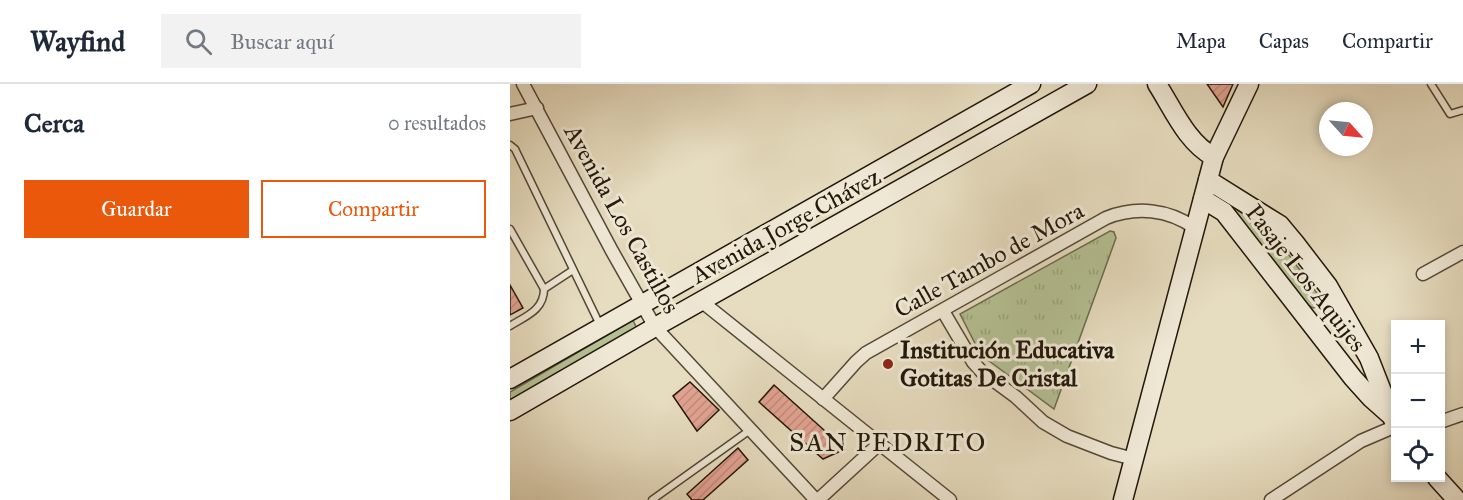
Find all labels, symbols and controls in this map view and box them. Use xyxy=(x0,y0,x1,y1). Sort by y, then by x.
search box xyxy=(161,14,581,68)
text: Wayfind xyxy=(30,24,125,59)
icon: search xyxy=(182,25,215,58)
text: Buscar aquí xyxy=(230,28,334,55)
text: Mapa xyxy=(1176,28,1226,54)
text: Capas xyxy=(1259,28,1309,54)
text: Compartir xyxy=(1342,28,1433,54)
north arrow xyxy=(1319,102,1373,156)
text: Cerca xyxy=(24,107,84,139)
text: 0 resultados xyxy=(388,111,486,135)
street label: Avenida Los Castillos xyxy=(557,118,686,319)
street label: Avenida Jorge Chávez xyxy=(685,162,886,291)
button: Guardar xyxy=(24,180,249,238)
button: Compartir xyxy=(261,180,486,238)
street label: Calle Tambo de Mora xyxy=(889,195,1090,324)
street label: Pasaje Los Aquijes xyxy=(1239,198,1373,358)
map controls xyxy=(1391,320,1445,482)
button: + xyxy=(1391,320,1445,374)
place label: Institución Educativa Gotitas De Cristal xyxy=(900,335,1115,393)
marker: Institución Educativa Gotitas De Cristal xyxy=(881,357,895,371)
button: − xyxy=(1391,374,1445,428)
district label: SAN PEDRITO xyxy=(789,426,987,458)
button: locate xyxy=(1391,428,1445,482)

